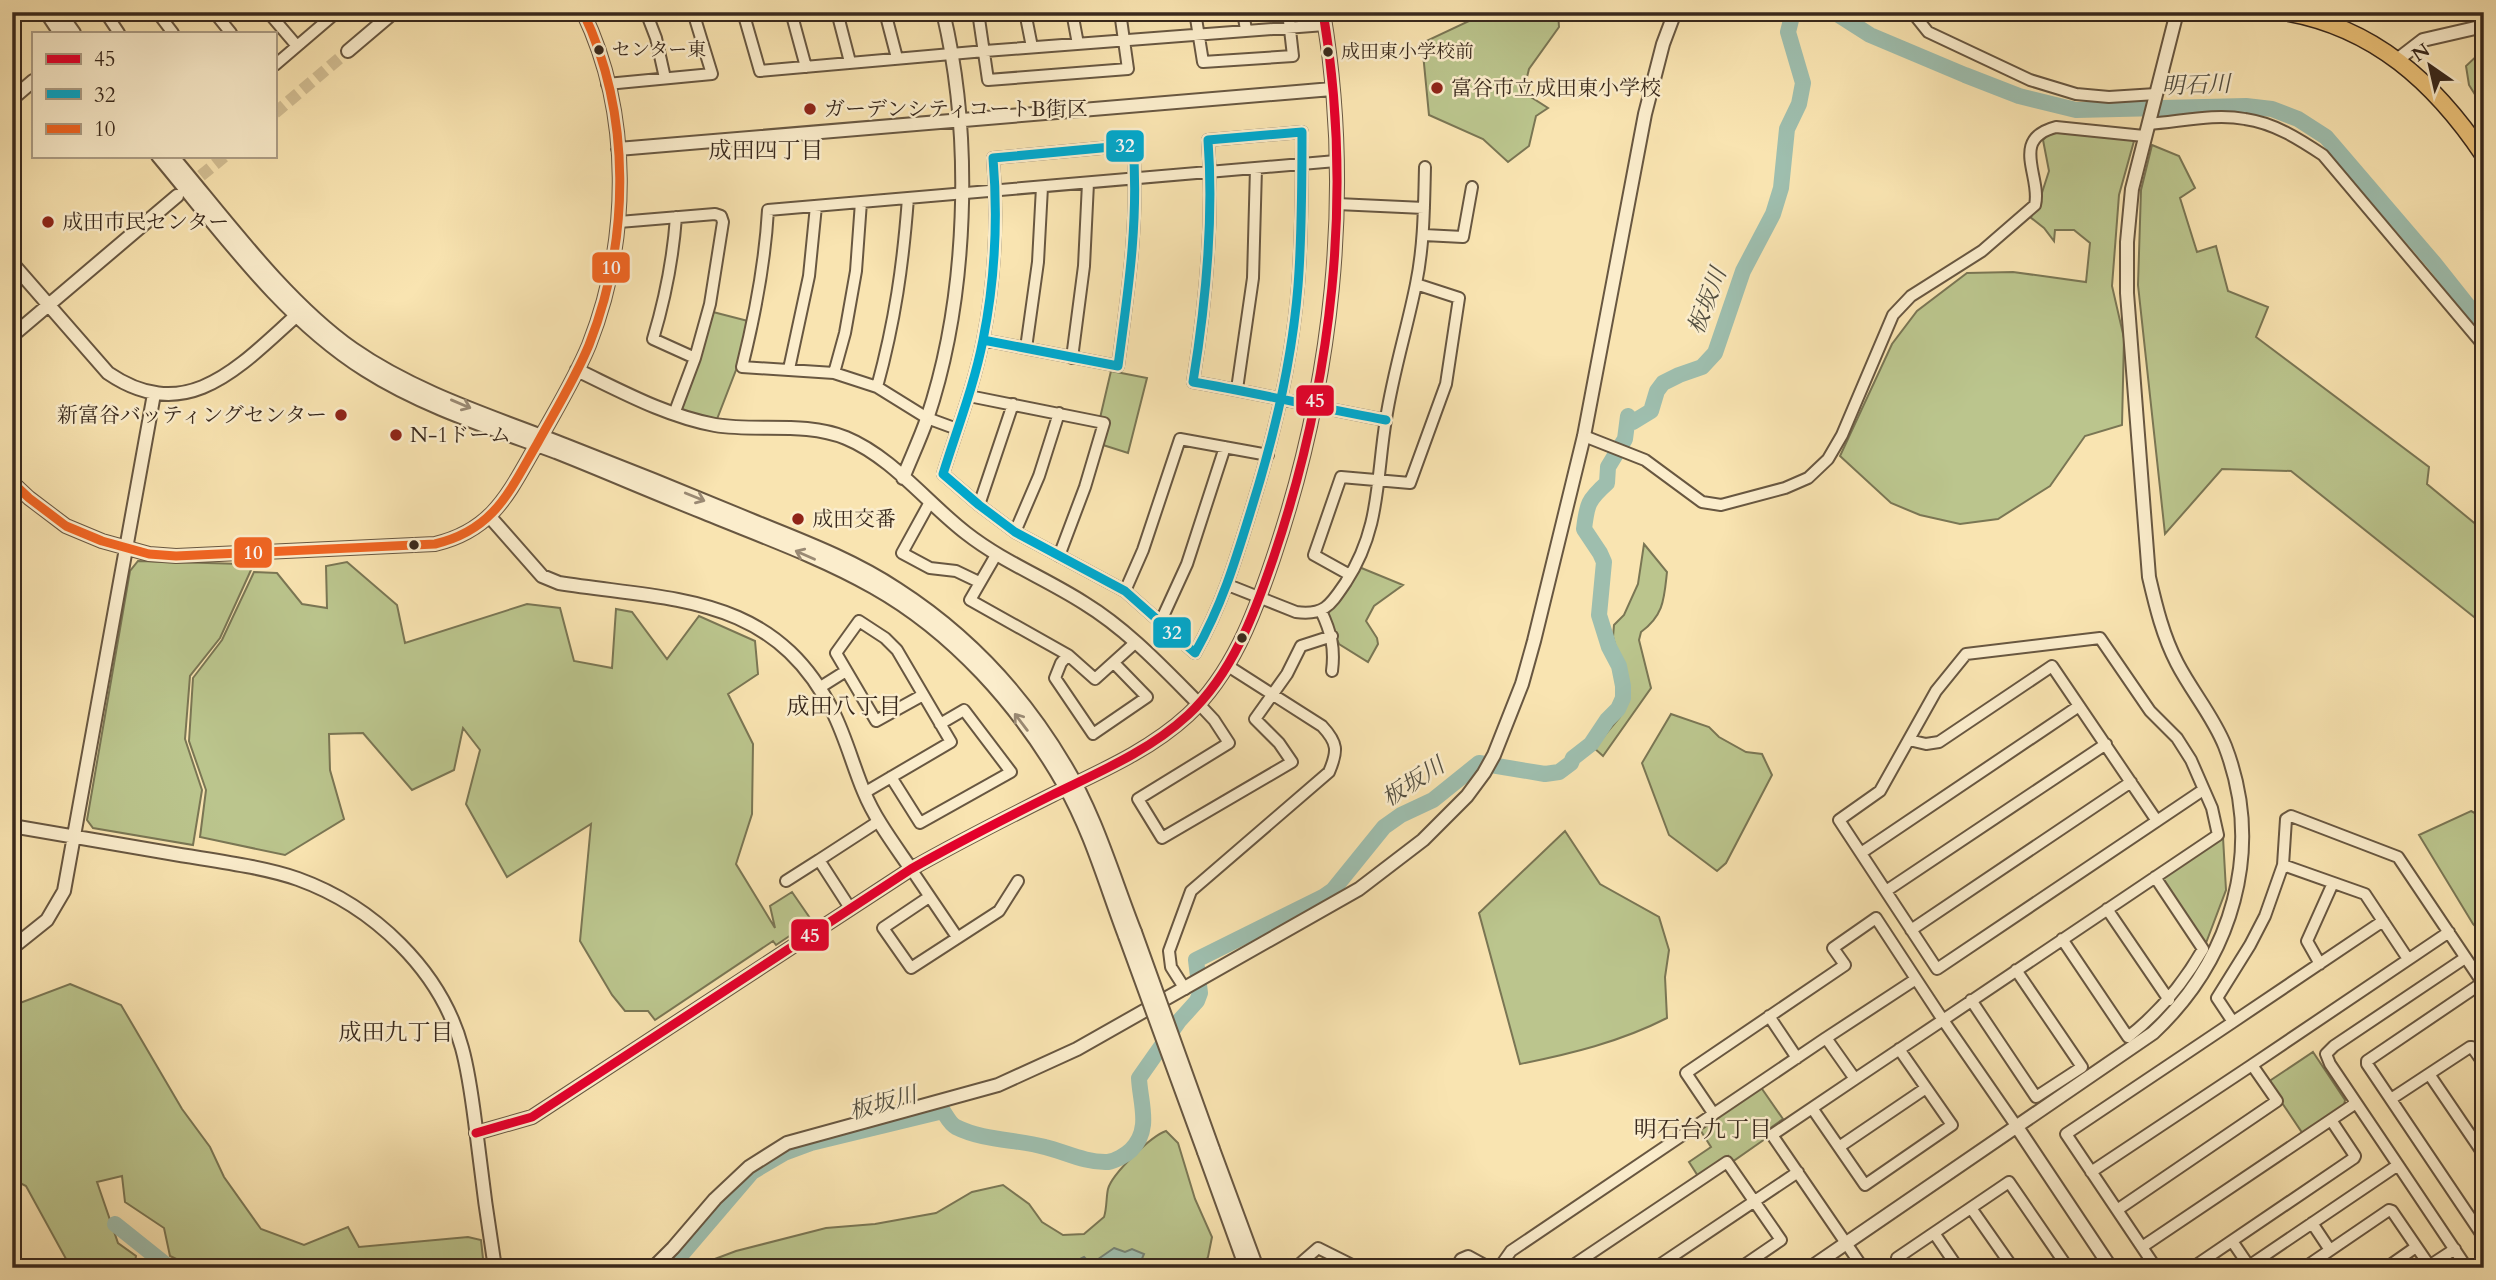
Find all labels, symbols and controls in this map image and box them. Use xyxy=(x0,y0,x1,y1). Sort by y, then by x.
legend xyxy=(32,32,276,158)
north arrow xyxy=(2394,32,2464,102)
place label: センター東 xyxy=(612,37,706,63)
text: N xyxy=(2407,37,2436,68)
place label: 成田東小学校前 xyxy=(1341,39,1474,65)
marker: センター東 xyxy=(592,43,606,57)
text: 45 xyxy=(94,45,116,74)
marker: 成田東小学校前 xyxy=(1321,45,1335,59)
water label: 明石川 xyxy=(2161,68,2234,102)
place label: 富谷市立成田東小学校 xyxy=(1451,74,1661,103)
marker: 富谷市立成田東小学校 xyxy=(1429,80,1445,96)
text: 32 xyxy=(94,81,116,110)
place label: ガーデンシティコートB街区 xyxy=(824,95,1088,124)
marker: ガーデンシティコートB街区 xyxy=(802,101,818,117)
text: 10 xyxy=(94,115,116,144)
line badge: 32 xyxy=(1105,129,1145,163)
text: 32 xyxy=(1115,133,1135,159)
district label: 成田四丁目 xyxy=(709,135,824,166)
place label: 成田市民センター xyxy=(62,208,229,237)
marker: 成田市民センター xyxy=(40,214,56,230)
line badge: 10 xyxy=(591,251,631,284)
text: 10 xyxy=(601,255,621,281)
water label: 板坂川 xyxy=(1680,260,1735,339)
line badge: 45 xyxy=(1295,384,1335,417)
text: 45 xyxy=(1305,388,1325,414)
one-way arrow xyxy=(450,398,472,411)
place label: 新富谷バッティングセンター xyxy=(57,401,327,430)
marker: 新富谷バッティングセンター xyxy=(333,407,349,423)
place label: N-1ドーム xyxy=(410,421,511,450)
marker: N-1ドーム xyxy=(388,427,404,443)
one-way arrow xyxy=(684,491,706,504)
place label: 成田交番 xyxy=(812,505,896,534)
marker: 成田交番 xyxy=(790,511,806,527)
line badge: 10 xyxy=(233,536,273,569)
unlabelled marker xyxy=(407,538,421,552)
text: 10 xyxy=(243,540,263,566)
one-way arrow xyxy=(795,548,817,561)
line badge: 32 xyxy=(1152,616,1192,649)
text: 32 xyxy=(1162,620,1182,646)
unlabelled marker xyxy=(1235,631,1249,645)
district label: 成田八丁目 xyxy=(787,691,902,722)
one-way arrow xyxy=(1014,713,1029,731)
water label: 板坂川 xyxy=(1376,749,1453,814)
line badge: 45 xyxy=(790,918,830,952)
text: 45 xyxy=(800,923,820,949)
district label: 成田九丁目 xyxy=(339,1017,454,1048)
water label: 板坂川 xyxy=(846,1078,923,1127)
district label: 明石台九丁目 xyxy=(1634,1114,1772,1145)

